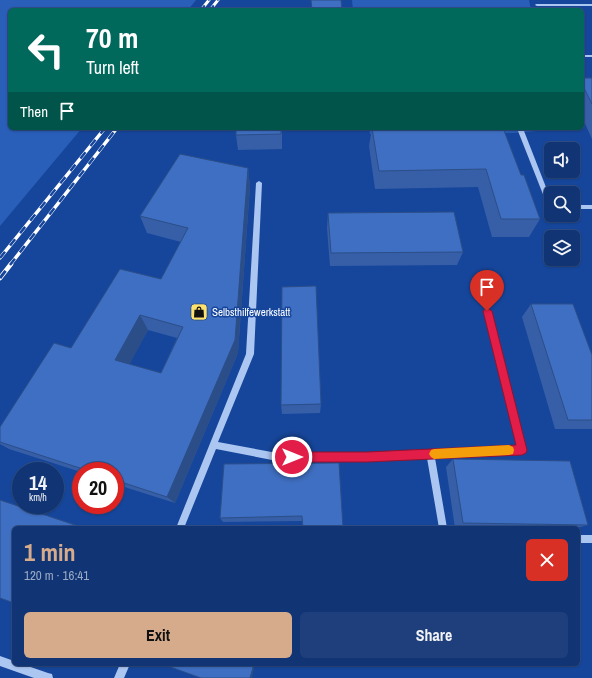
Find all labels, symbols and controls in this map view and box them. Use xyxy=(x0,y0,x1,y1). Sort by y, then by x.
text: 70 m xyxy=(86,19,138,57)
icon: left xyxy=(20,24,72,76)
text: Turn left xyxy=(86,55,139,80)
icon: arrive xyxy=(56,100,78,122)
text: Then xyxy=(20,101,48,122)
map controls xyxy=(544,142,580,266)
button: sound xyxy=(544,142,580,178)
button: search xyxy=(544,186,580,222)
button: layers xyxy=(544,230,580,266)
pin xyxy=(470,270,504,311)
icon: arrive xyxy=(476,276,498,298)
shop icon: Selbsthilfewerkstatt xyxy=(189,302,209,322)
place label: Selbsthilfewerkstatt xyxy=(212,305,291,319)
position arrow xyxy=(271,436,313,478)
speed limit sign: 20 xyxy=(72,462,124,514)
text: 14 xyxy=(29,469,47,496)
text: km/h xyxy=(29,491,47,504)
text: 1 min xyxy=(24,536,75,568)
button: close xyxy=(526,539,568,581)
text: 120 m · 16:41 xyxy=(24,567,89,584)
button: Exit xyxy=(24,612,292,658)
button: Share xyxy=(300,612,568,658)

